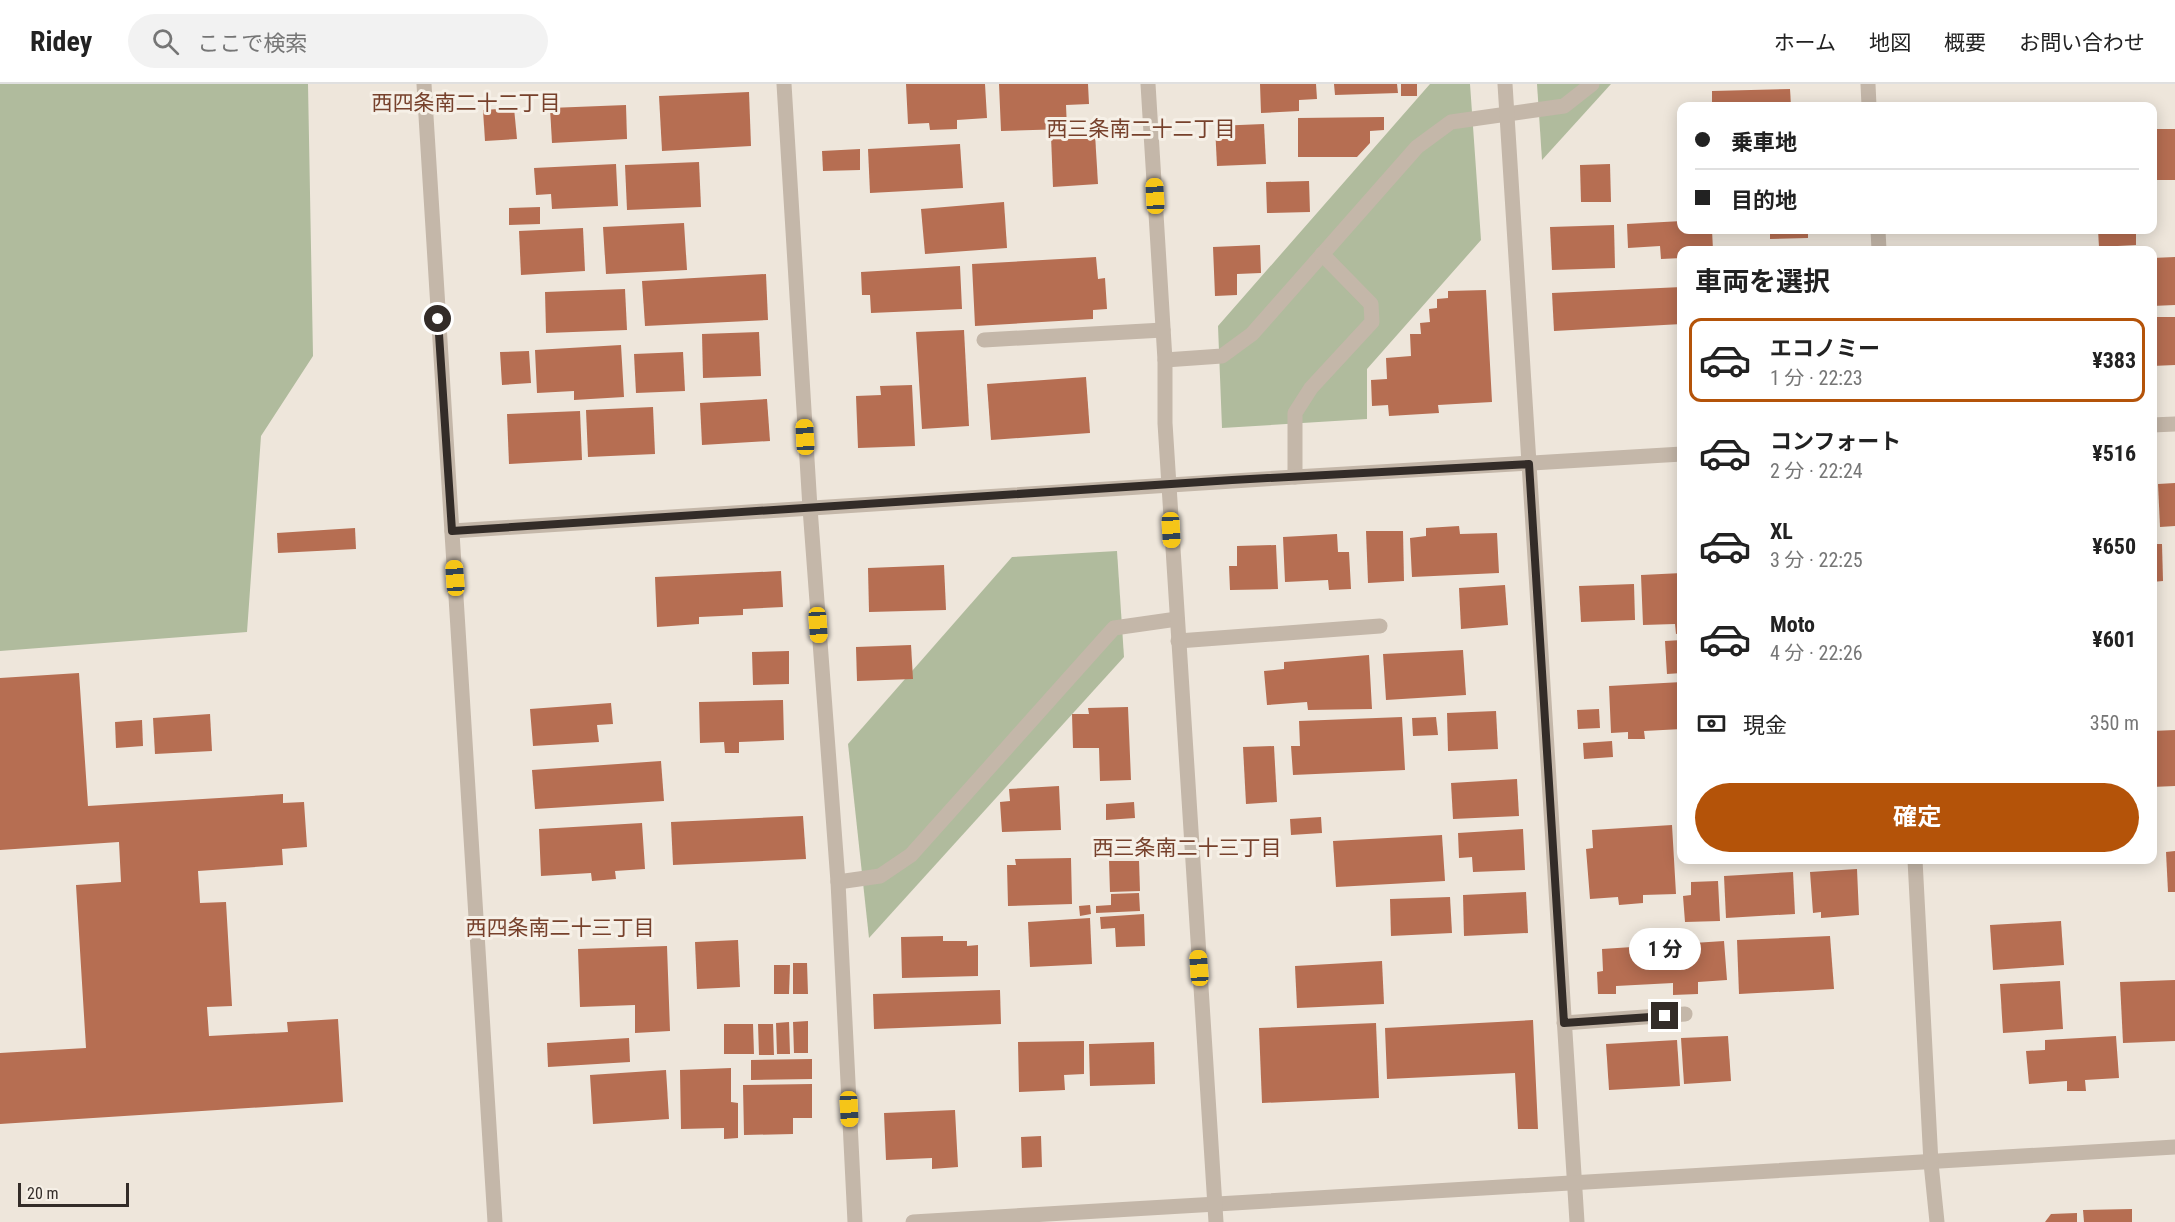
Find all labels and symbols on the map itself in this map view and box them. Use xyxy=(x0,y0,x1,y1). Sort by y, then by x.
district label: 西四条南二十二丁目 xyxy=(372,91,561,115)
district label: 西三条南二十二丁目 xyxy=(1047,117,1236,141)
car xyxy=(1145,178,1165,214)
route start xyxy=(424,305,451,332)
car xyxy=(795,419,815,455)
car xyxy=(1161,512,1181,548)
car xyxy=(445,559,465,597)
car xyxy=(808,606,828,644)
district label: 西三条南二十三丁目 xyxy=(1093,836,1282,860)
district label: 西四条南二十三丁目 xyxy=(466,916,655,940)
callout: 1 分 xyxy=(1629,929,1701,971)
car xyxy=(1189,949,1209,987)
route end xyxy=(1651,1002,1678,1029)
car xyxy=(839,1091,859,1127)
scale bar xyxy=(18,1180,129,1208)

